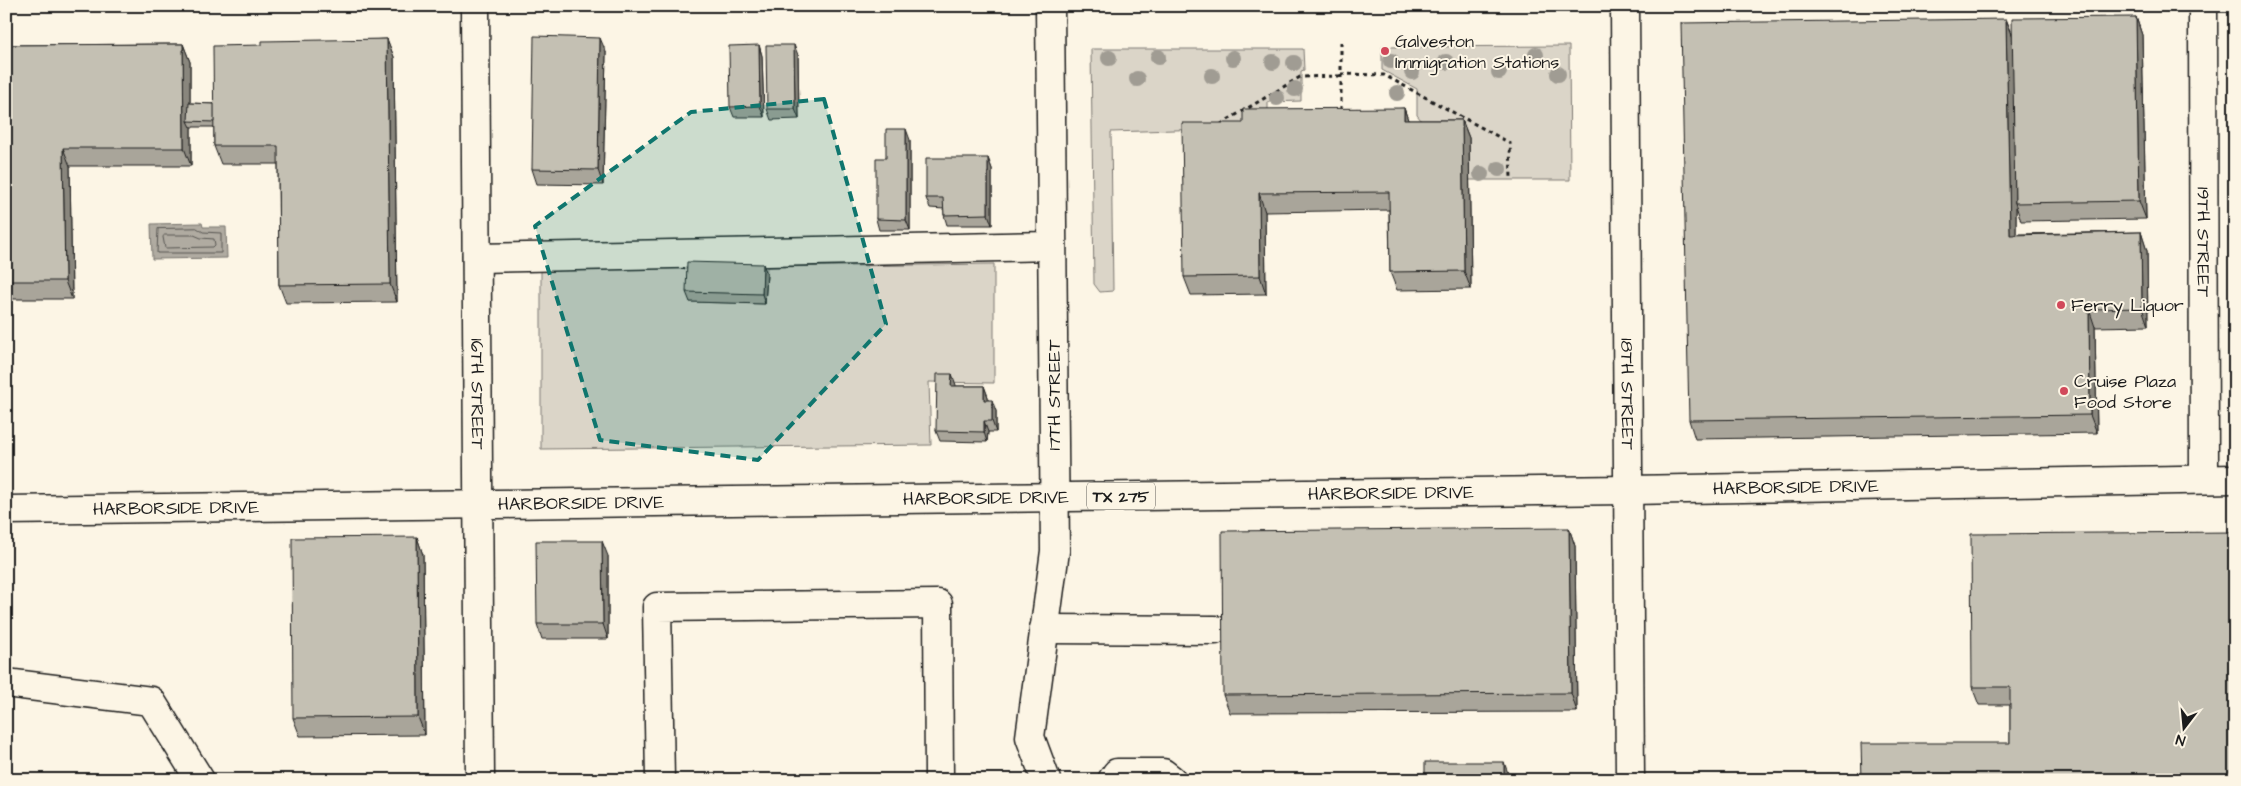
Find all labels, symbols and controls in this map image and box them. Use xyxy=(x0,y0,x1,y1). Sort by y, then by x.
place label: Galveston Immigration Stations xyxy=(1395,29,1559,76)
marker: Galveston Immigration Stations xyxy=(1379,45,1391,57)
street label: 19TH STREET xyxy=(2190,187,2216,298)
place label: Ferry Liquor xyxy=(2071,293,2184,319)
marker: Ferry Liquor xyxy=(2055,299,2067,311)
street label: 16TH STREET xyxy=(464,338,490,450)
street label: 18TH STREET xyxy=(1614,338,1640,451)
street label: 17TH STREET xyxy=(1042,339,1067,450)
place label: Cruise Plaza Food Store xyxy=(2074,369,2176,415)
marker: Cruise Plaza Food Store xyxy=(2058,385,2070,397)
street label: HARBORSIDE DRIVE xyxy=(1713,473,1879,501)
street label: HARBORSIDE DRIVE xyxy=(1308,480,1474,507)
road number: TX 275 xyxy=(1087,482,1155,510)
street label: HARBORSIDE DRIVE xyxy=(903,485,1069,512)
street label: HARBORSIDE DRIVE xyxy=(498,490,664,517)
street label: HARBORSIDE DRIVE xyxy=(93,495,260,522)
north arrow xyxy=(2158,704,2208,754)
text: N xyxy=(2174,729,2188,750)

